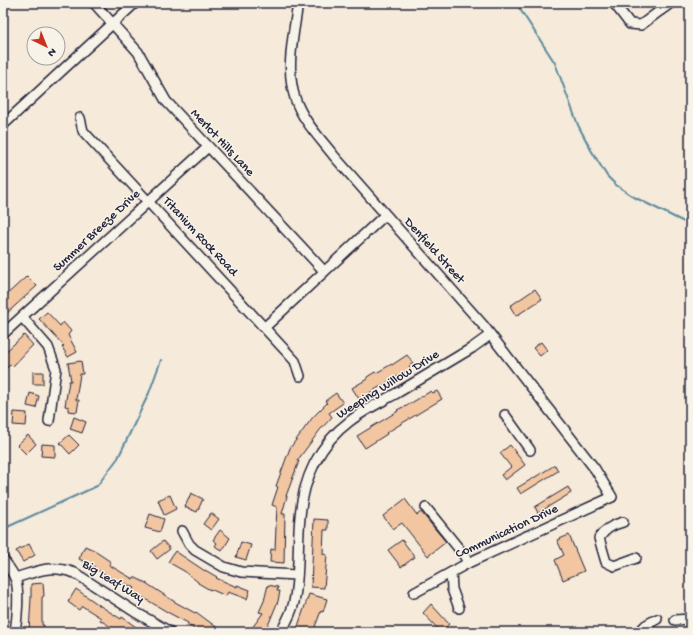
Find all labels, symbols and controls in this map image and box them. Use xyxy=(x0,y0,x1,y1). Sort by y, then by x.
north arrow xyxy=(26,26,66,66)
text: N xyxy=(45,45,58,59)
street label: Merlot Hills Lane xyxy=(187,106,257,180)
street label: Summer Breeze Drive xyxy=(50,187,144,275)
street label: Titanium Rock Road xyxy=(159,193,242,281)
street label: Denfield Street xyxy=(400,214,469,288)
street label: Weeping Willow Drive xyxy=(334,347,442,423)
street label: Communication Drive xyxy=(453,502,561,562)
street label: Big Leaf Way xyxy=(78,556,147,607)

